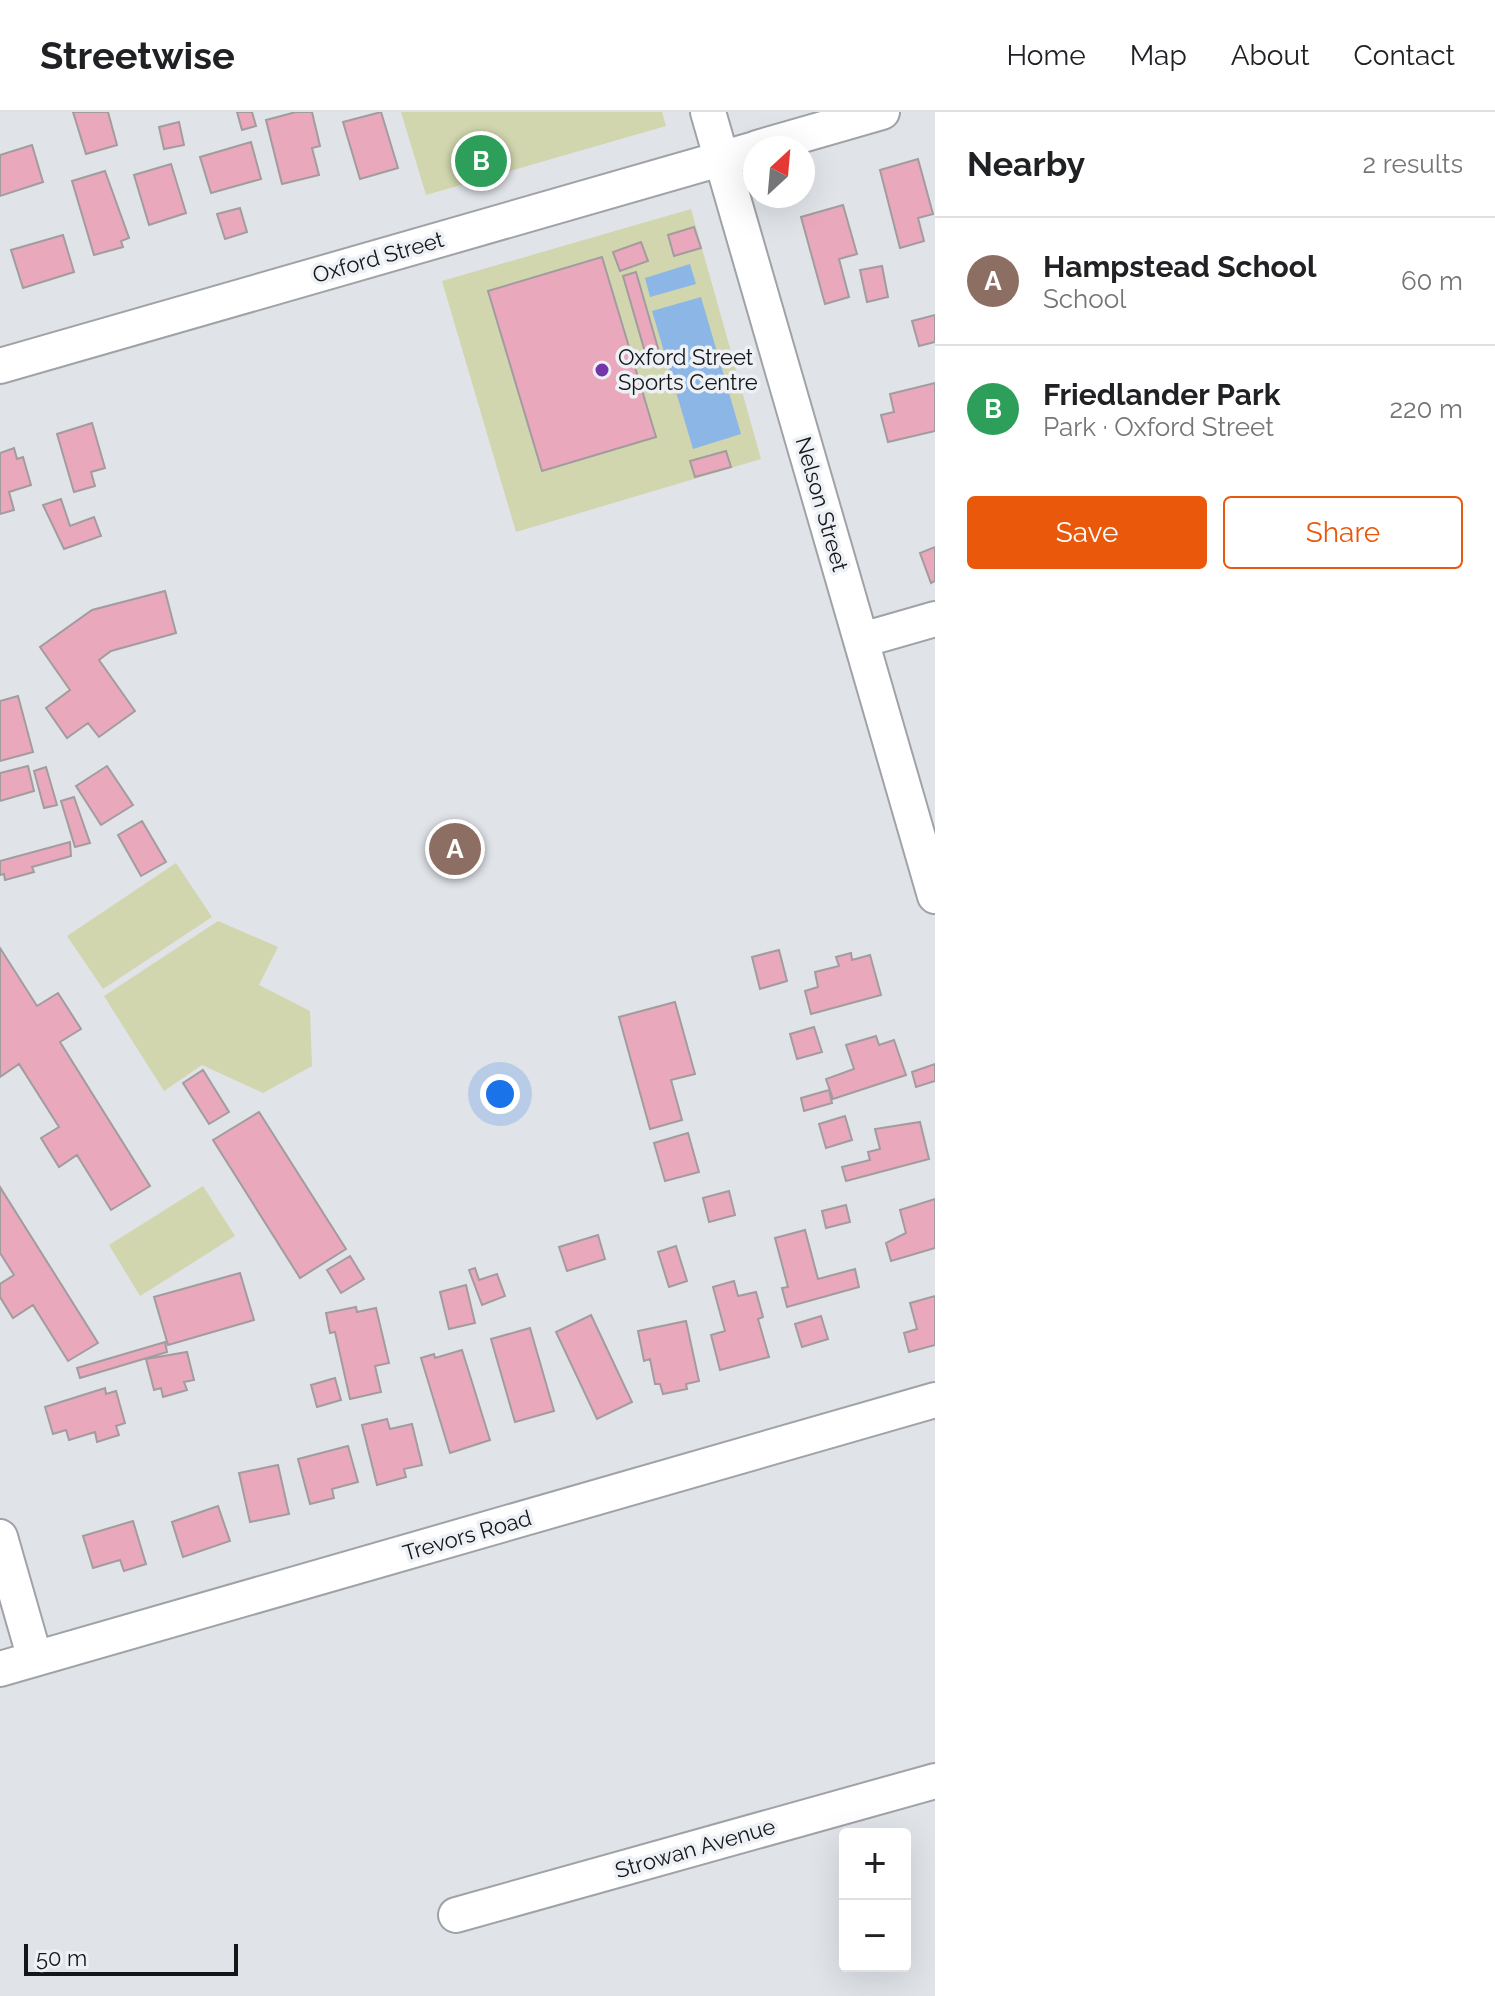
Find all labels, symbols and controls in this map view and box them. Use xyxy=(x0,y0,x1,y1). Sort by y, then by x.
text: Streetwise xyxy=(40,33,235,78)
text: Home xyxy=(1006,39,1086,72)
text: Map xyxy=(1130,39,1187,72)
text: About xyxy=(1231,39,1310,72)
text: Contact xyxy=(1354,39,1455,72)
pin: B xyxy=(455,131,507,191)
north arrow xyxy=(743,136,815,208)
text: Nearby xyxy=(967,144,1085,184)
text: 2 results xyxy=(1363,149,1463,179)
street label: Oxford Street xyxy=(309,226,447,288)
text: Hampstead School xyxy=(1043,249,1316,284)
text: A xyxy=(984,266,1002,296)
text: 60 m xyxy=(1401,266,1463,296)
text: School xyxy=(1043,284,1126,314)
place label: Oxford Street Sports Centre xyxy=(618,344,758,395)
marker: Oxford Street Sports Centre xyxy=(593,361,611,379)
text: Friedlander Park xyxy=(1043,377,1280,412)
text: B xyxy=(984,394,1002,424)
text: 220 m xyxy=(1389,394,1463,424)
text: Park · Oxford Street xyxy=(1043,412,1274,442)
street label: Nelson Street xyxy=(790,434,854,575)
button: Save xyxy=(967,496,1207,569)
button: Share xyxy=(1223,496,1463,569)
pin: A xyxy=(429,819,481,879)
your location xyxy=(480,1074,520,1114)
street label: Trevors Road xyxy=(400,1504,534,1566)
street label: Strowan Avenue xyxy=(612,1813,778,1883)
map controls xyxy=(839,1828,911,1972)
button: + xyxy=(839,1828,911,1900)
button: − xyxy=(839,1900,911,1972)
scale bar xyxy=(24,1940,238,1976)
text: 50 m xyxy=(36,1945,87,1971)

